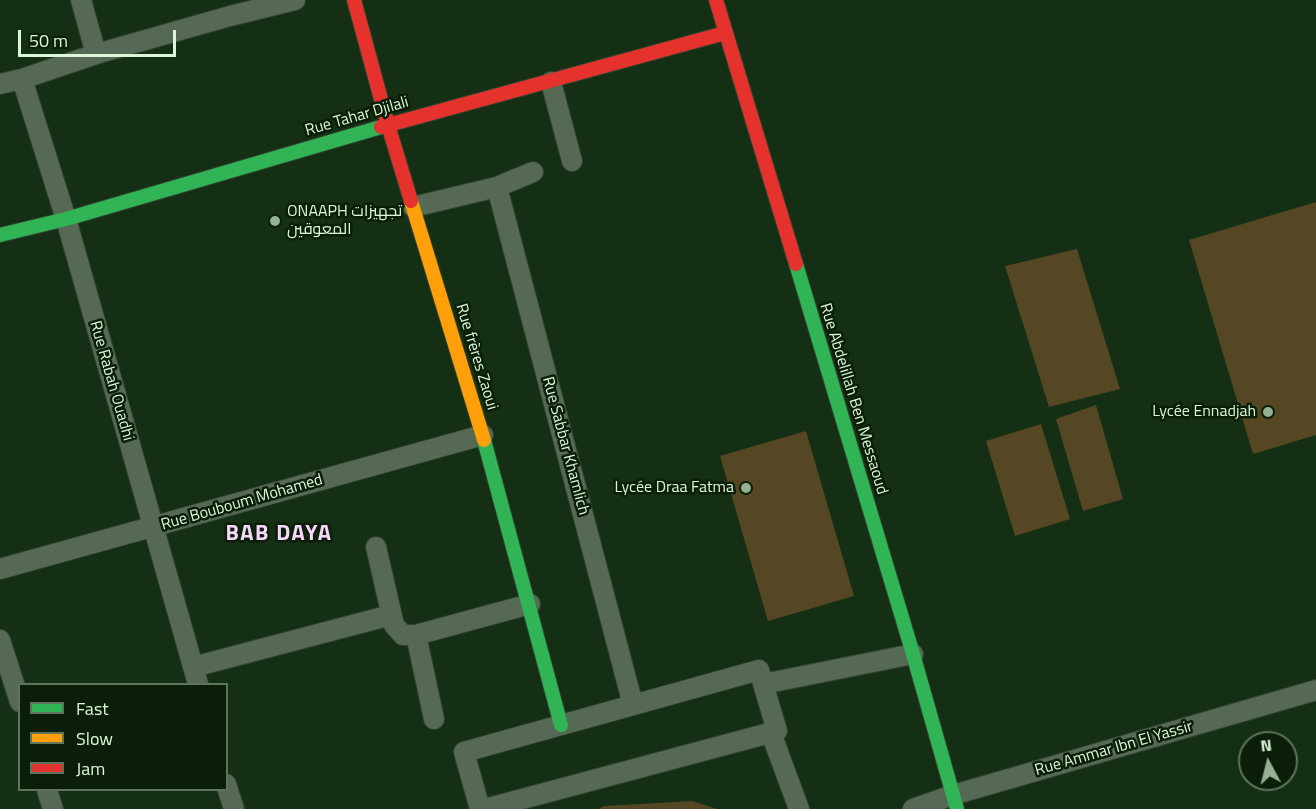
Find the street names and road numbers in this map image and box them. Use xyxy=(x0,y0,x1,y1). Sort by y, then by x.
street label: Rue Tahar Djilali xyxy=(303,93,411,141)
street label: Rue Abdelillah Ben Messaoud xyxy=(815,301,891,497)
street label: Rue frères Zaoui xyxy=(451,302,501,412)
street label: Rue Rabah Ouadhi xyxy=(85,319,137,443)
street label: Rue Sabbar Khamlich xyxy=(537,375,593,517)
street label: Rue Bouboum Mohamed xyxy=(159,471,325,535)
street label: Rue Ammar Ibn El Yassir xyxy=(1033,717,1195,781)

